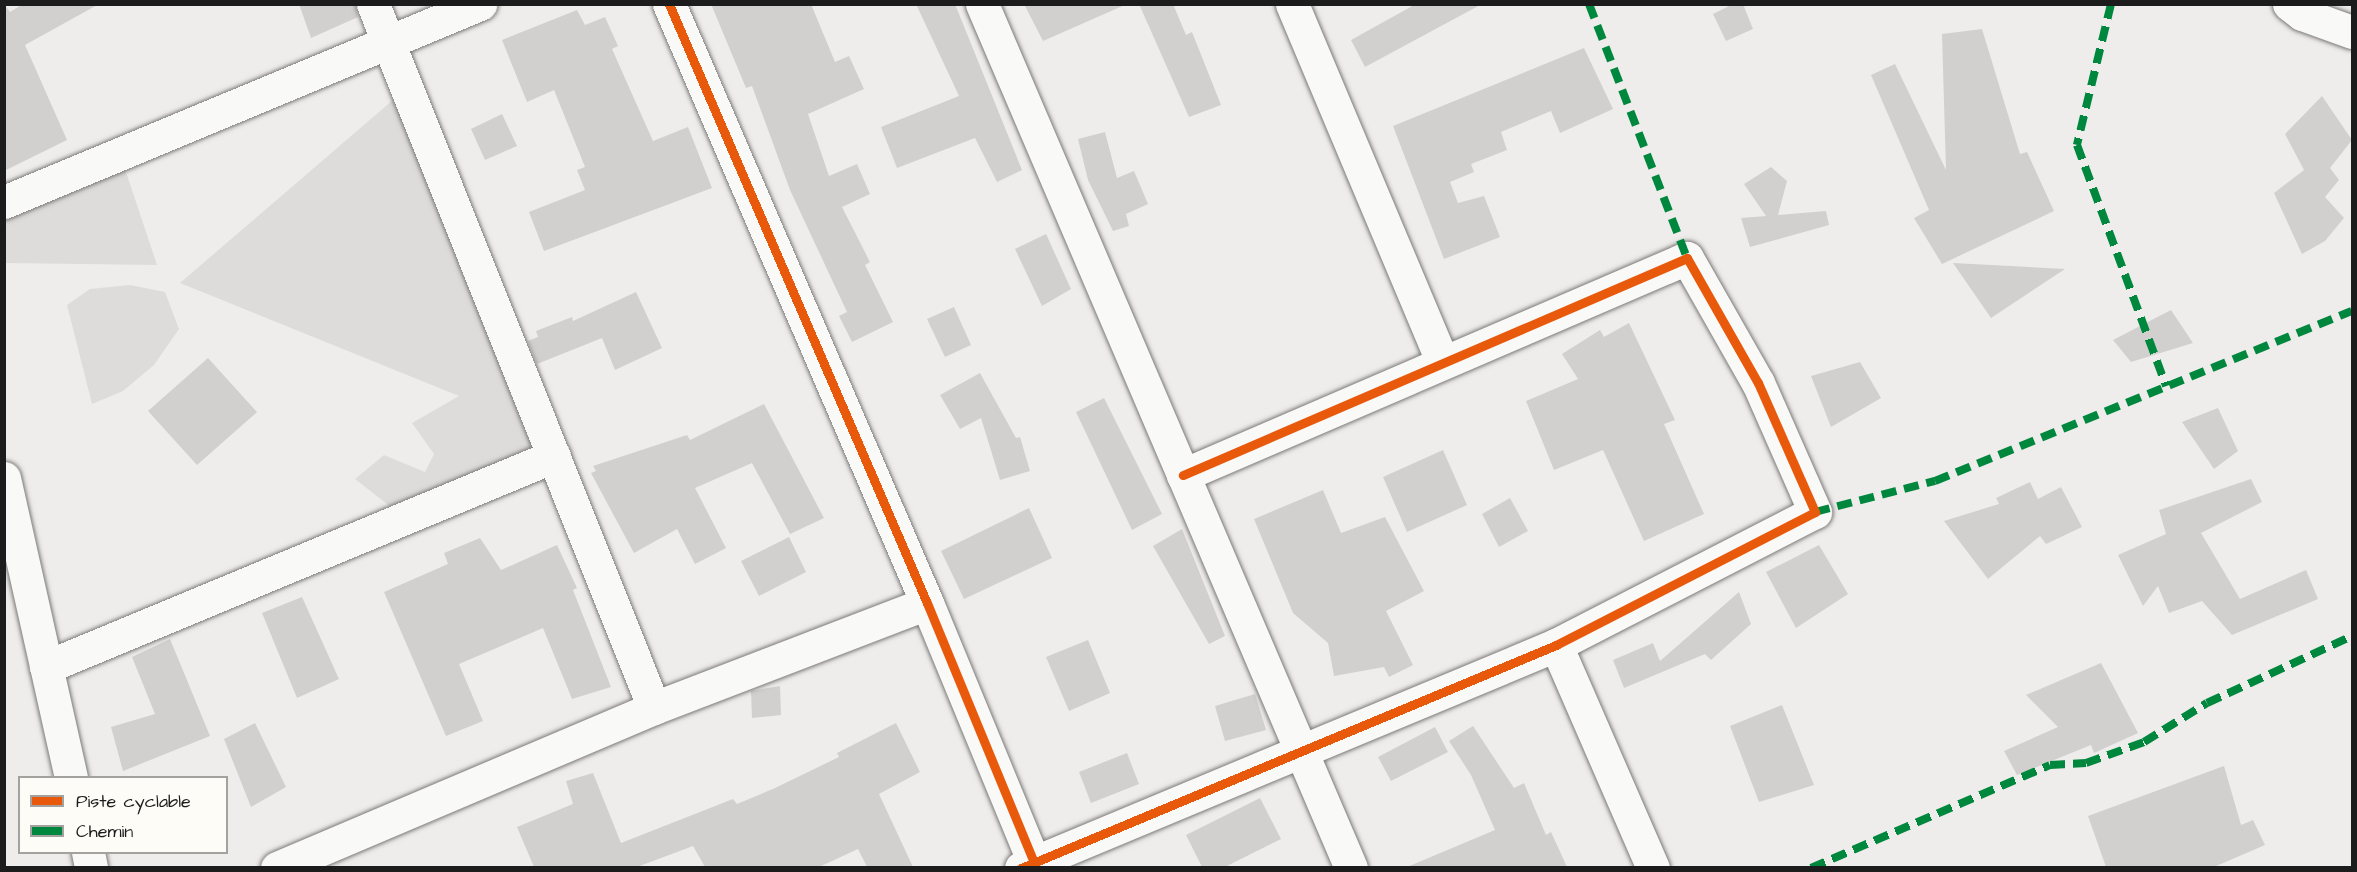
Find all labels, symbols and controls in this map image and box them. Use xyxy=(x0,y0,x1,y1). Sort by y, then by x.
legend xyxy=(18,776,228,854)
text: Piste cyclable xyxy=(76,789,191,814)
text: Chemin xyxy=(76,819,133,844)

